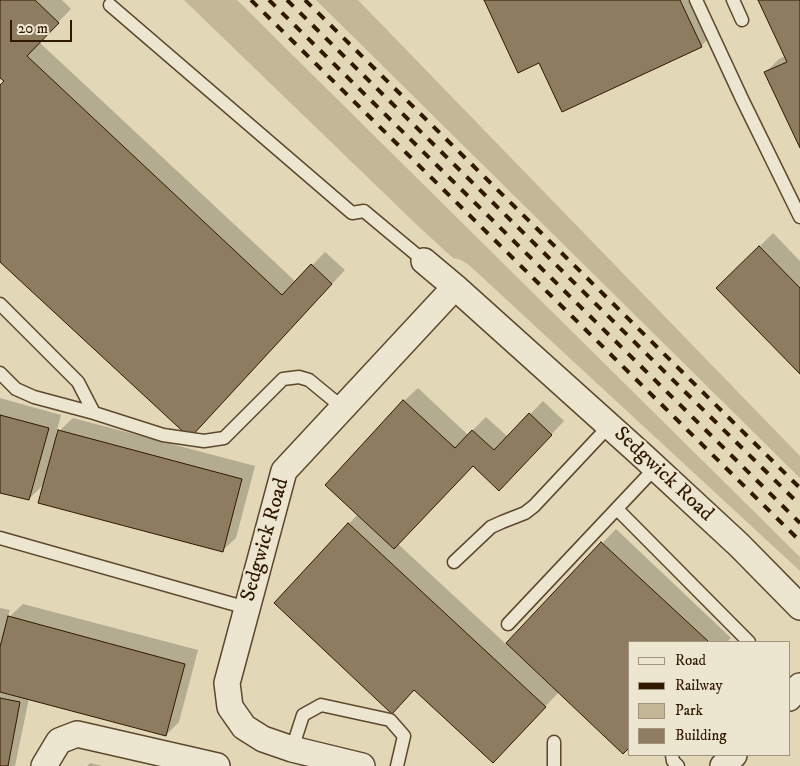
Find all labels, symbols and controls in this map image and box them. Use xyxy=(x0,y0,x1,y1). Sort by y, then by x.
scale bar xyxy=(12,10,75,42)
text: 20 m xyxy=(18,19,48,38)
street label: Sedgwick Road xyxy=(608,422,718,528)
street label: Sedgwick Road xyxy=(236,475,296,605)
legend xyxy=(628,641,790,756)
text: Road xyxy=(675,651,706,670)
text: Railway xyxy=(675,676,723,695)
text: Park xyxy=(675,701,703,720)
text: Building xyxy=(675,726,727,745)

